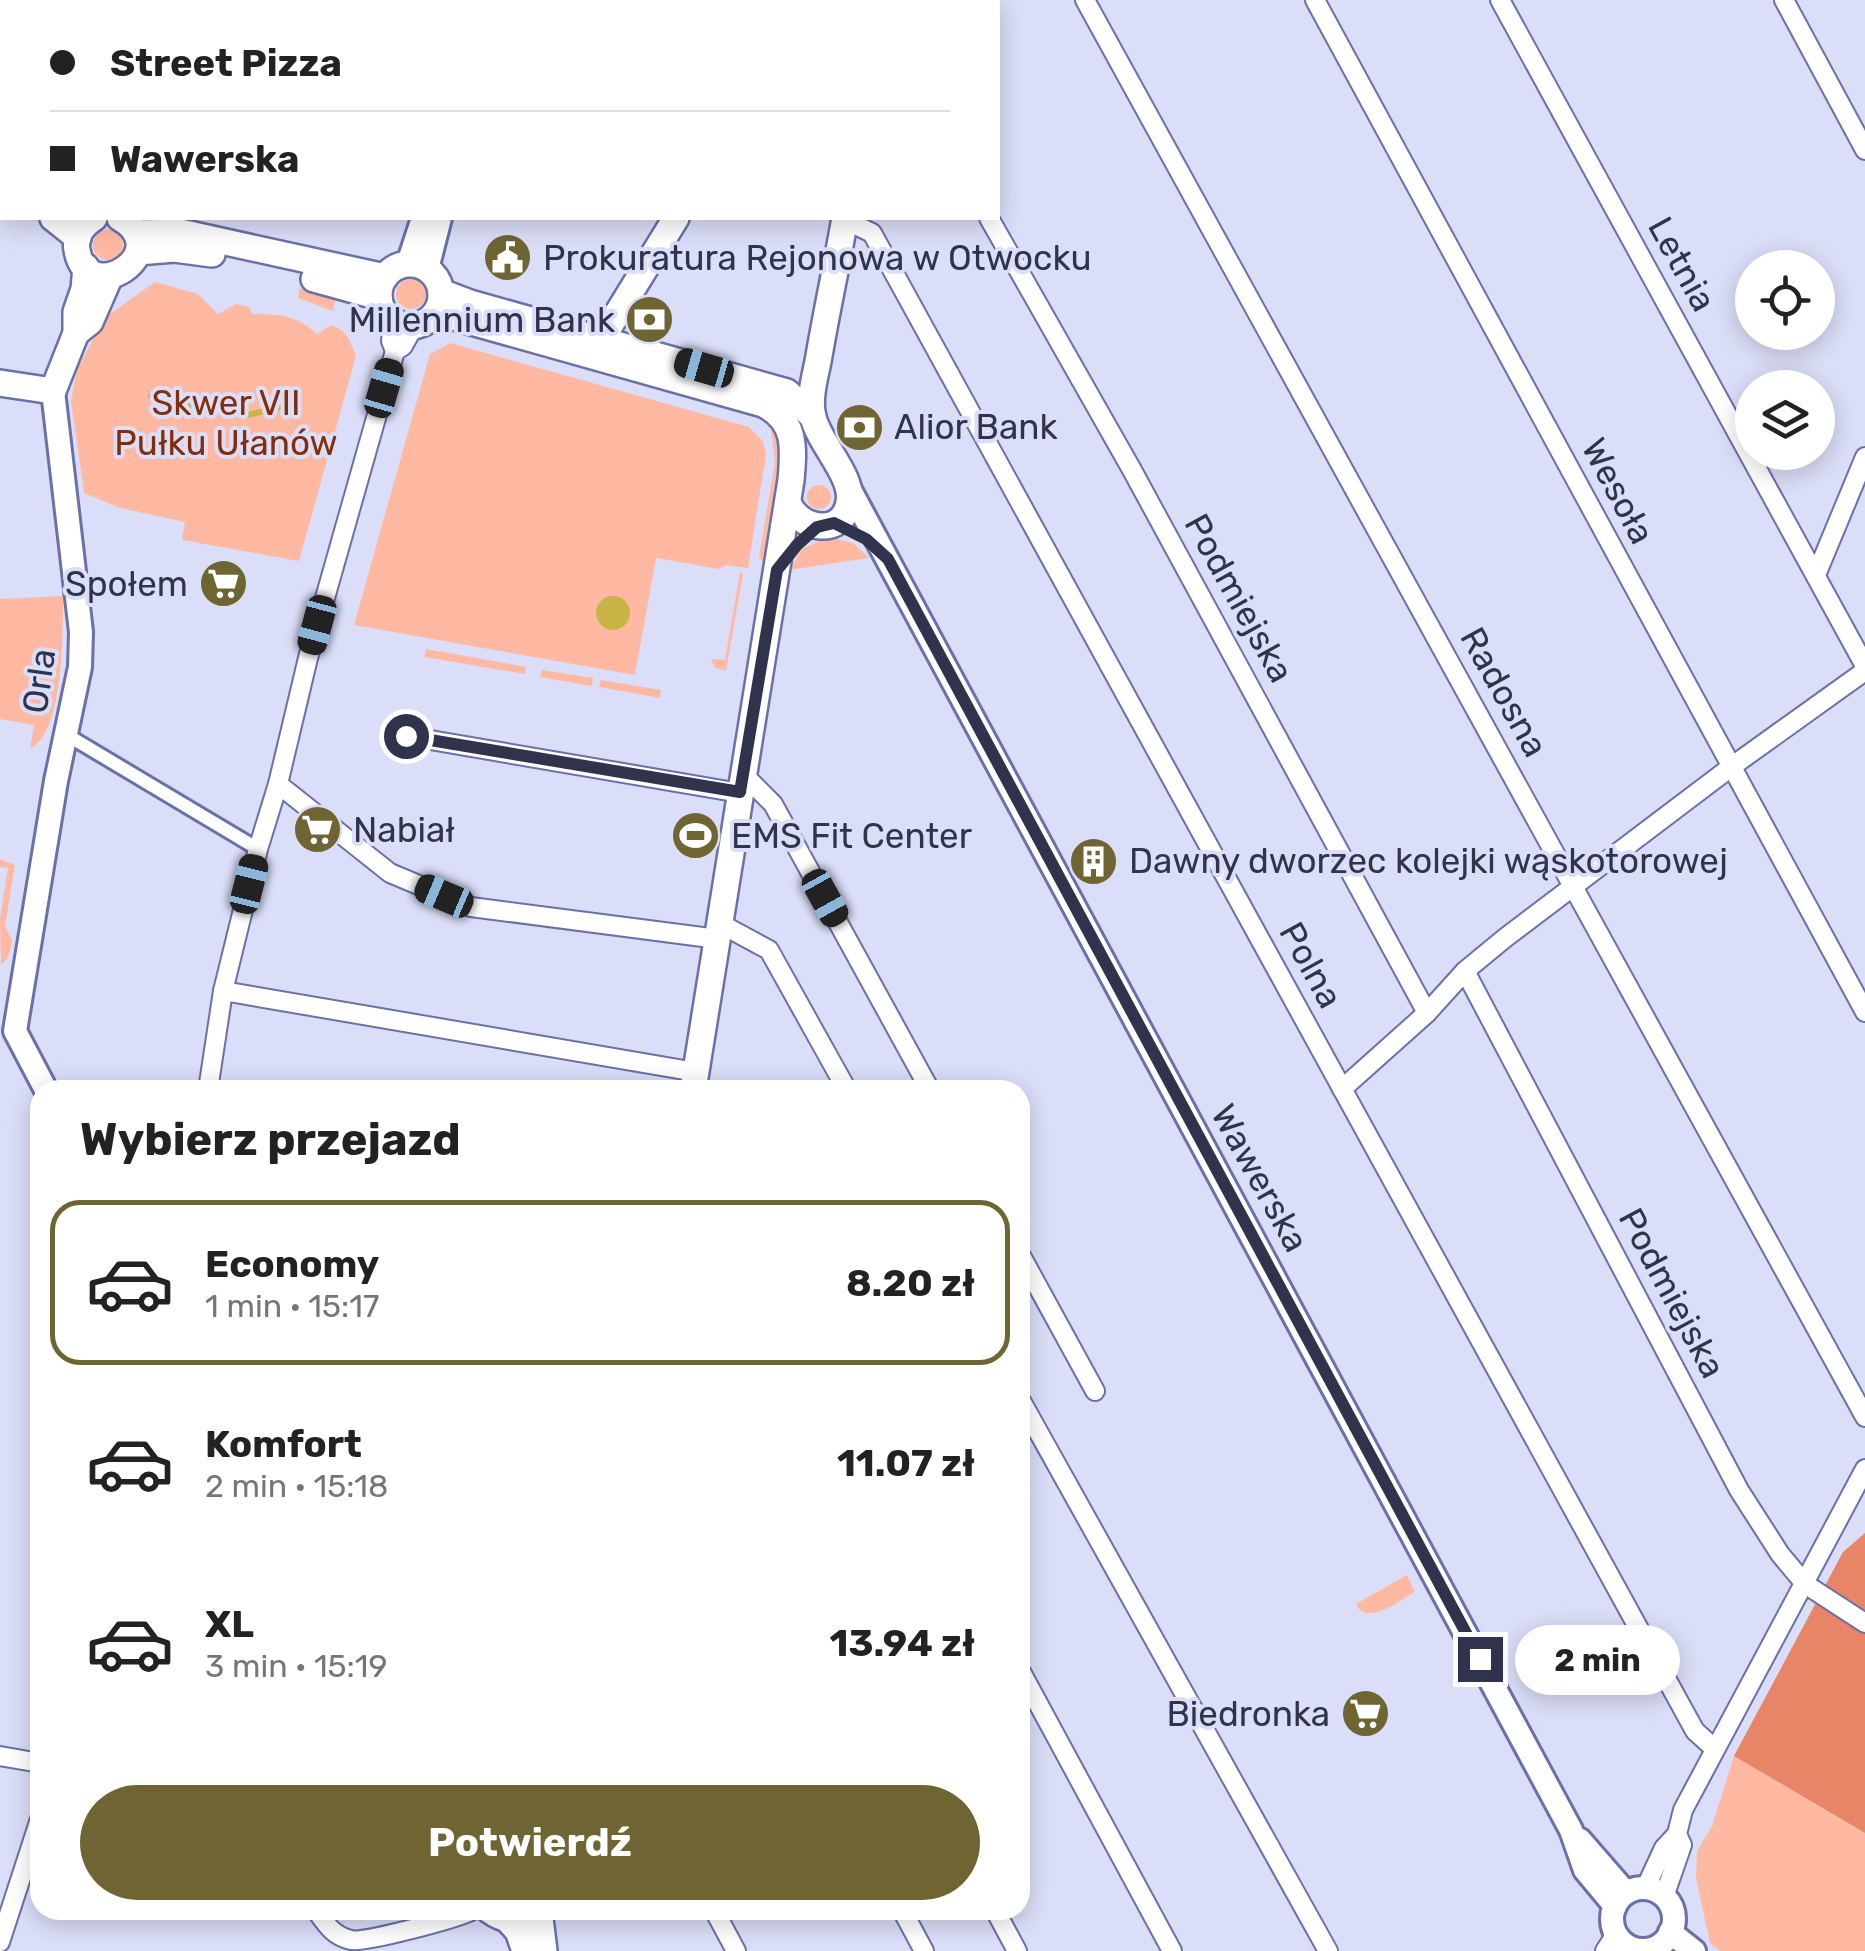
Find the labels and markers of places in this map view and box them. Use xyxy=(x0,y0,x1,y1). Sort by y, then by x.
public building icon: Prokuratura Rejonowa w Otwocku xyxy=(482,232,534,284)
place label: Prokuratura Rejonowa w Otwocku xyxy=(543,237,1092,279)
bank icon: Millennium Bank xyxy=(624,294,676,346)
place label: Millennium Bank xyxy=(349,299,615,341)
bank icon: Alior Bank xyxy=(833,401,885,453)
place label: Alior Bank xyxy=(894,406,1058,448)
supermarket icon: Społem xyxy=(197,558,249,610)
place label: Społem xyxy=(65,563,188,605)
supermarket icon: Nabiał xyxy=(292,804,344,856)
place label: Nabiał xyxy=(353,809,455,851)
sports icon: EMS Fit Center xyxy=(670,810,722,862)
place label: EMS Fit Center xyxy=(731,815,972,857)
building icon: Dawny dworzec kolejki wąskotorowej xyxy=(1068,835,1120,887)
place label: Dawny dworzec kolejki wąskotorowej xyxy=(1129,840,1728,882)
supermarket icon: Biedronka xyxy=(1339,1688,1391,1740)
place label: Biedronka xyxy=(1166,1693,1330,1735)

